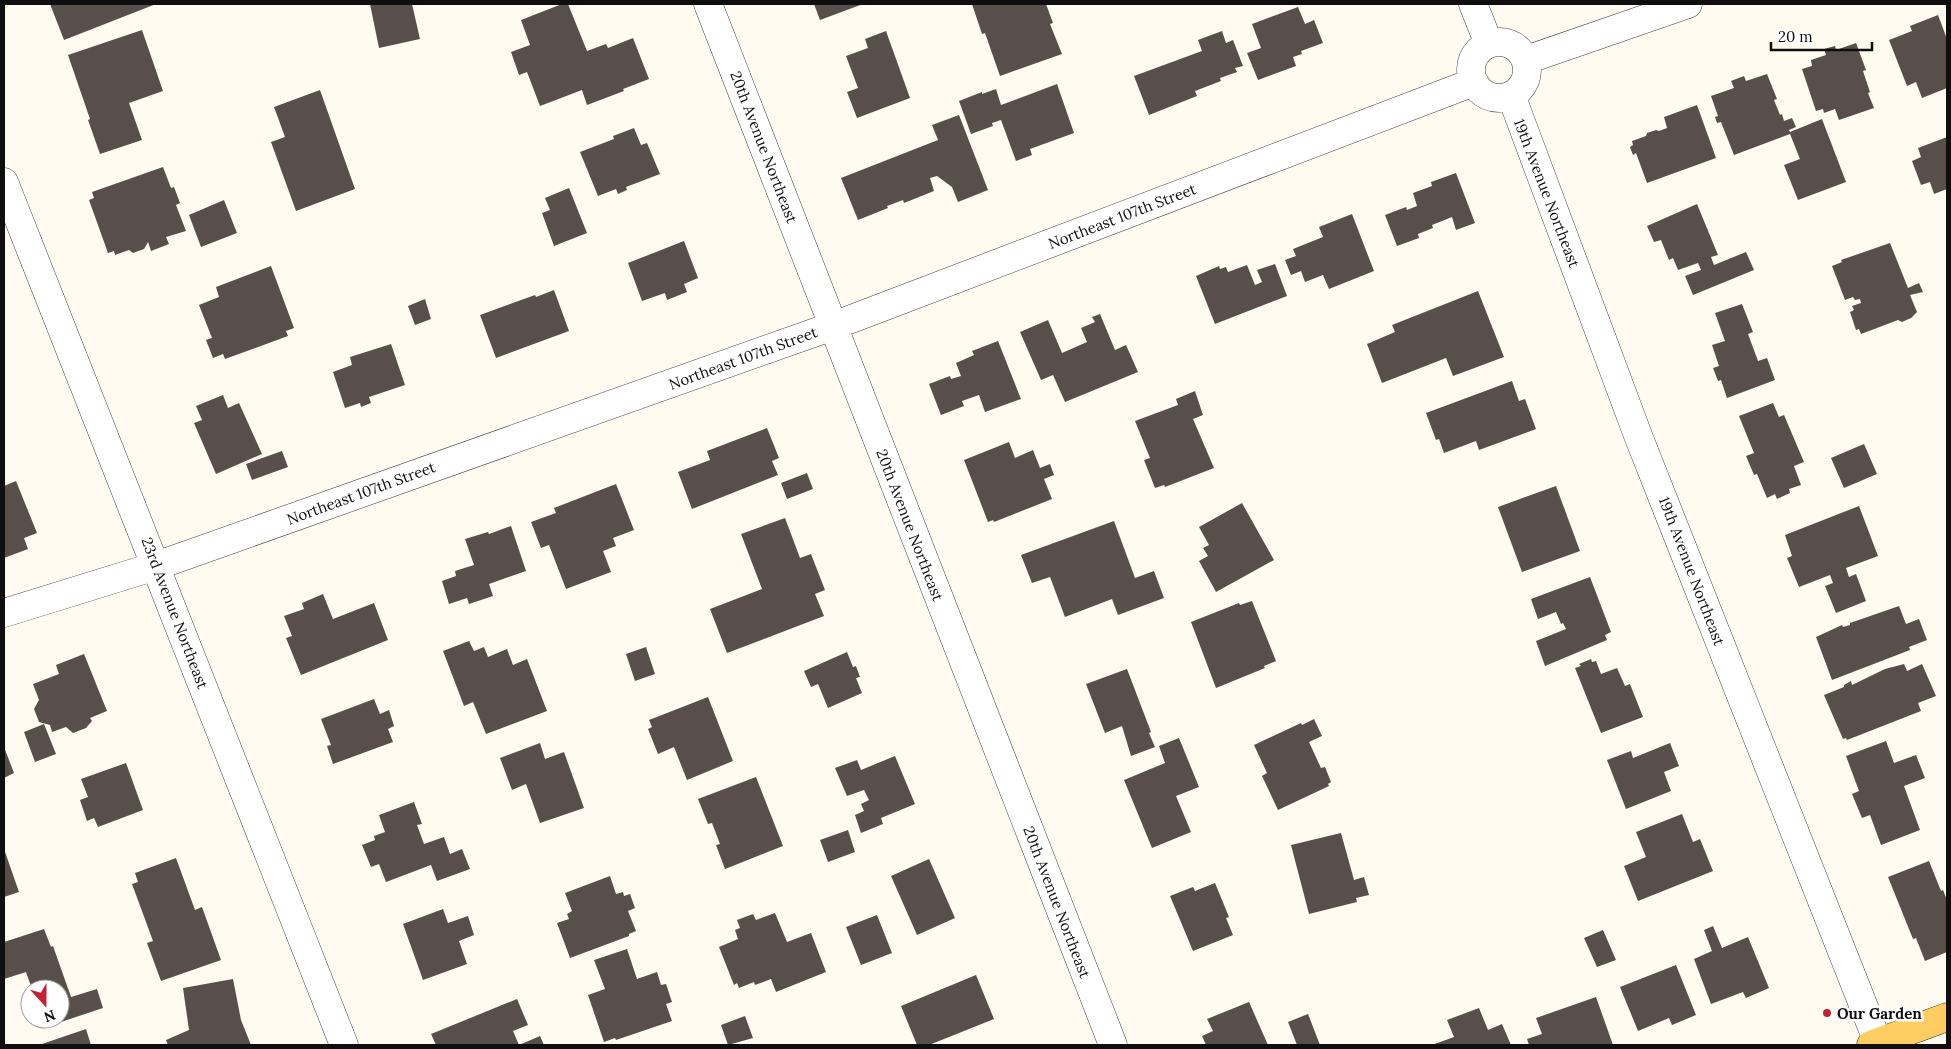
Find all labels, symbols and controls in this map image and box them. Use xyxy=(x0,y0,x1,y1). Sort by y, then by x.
scale bar xyxy=(1771,20,1872,52)
text: 20 m xyxy=(1778,27,1813,46)
street label: 20th Avenue Northeast xyxy=(726,68,802,226)
street label: 19th Avenue Northeast xyxy=(1510,116,1584,270)
street label: Northeast 107th Street xyxy=(1045,179,1199,253)
street label: Northeast 107th Street xyxy=(666,322,820,394)
street label: 20th Avenue Northeast xyxy=(872,446,948,604)
street label: Northeast 107th Street xyxy=(284,457,438,529)
street label: 19th Avenue Northeast xyxy=(1655,494,1729,648)
street label: 23rd Avenue Northeast xyxy=(137,535,213,691)
street label: 20th Avenue Northeast xyxy=(1019,823,1095,981)
north arrow xyxy=(20,979,70,1029)
place label: Our Garden xyxy=(1837,1004,1922,1023)
text: N xyxy=(41,1006,58,1027)
marker: Our Garden xyxy=(1821,1007,1833,1019)

